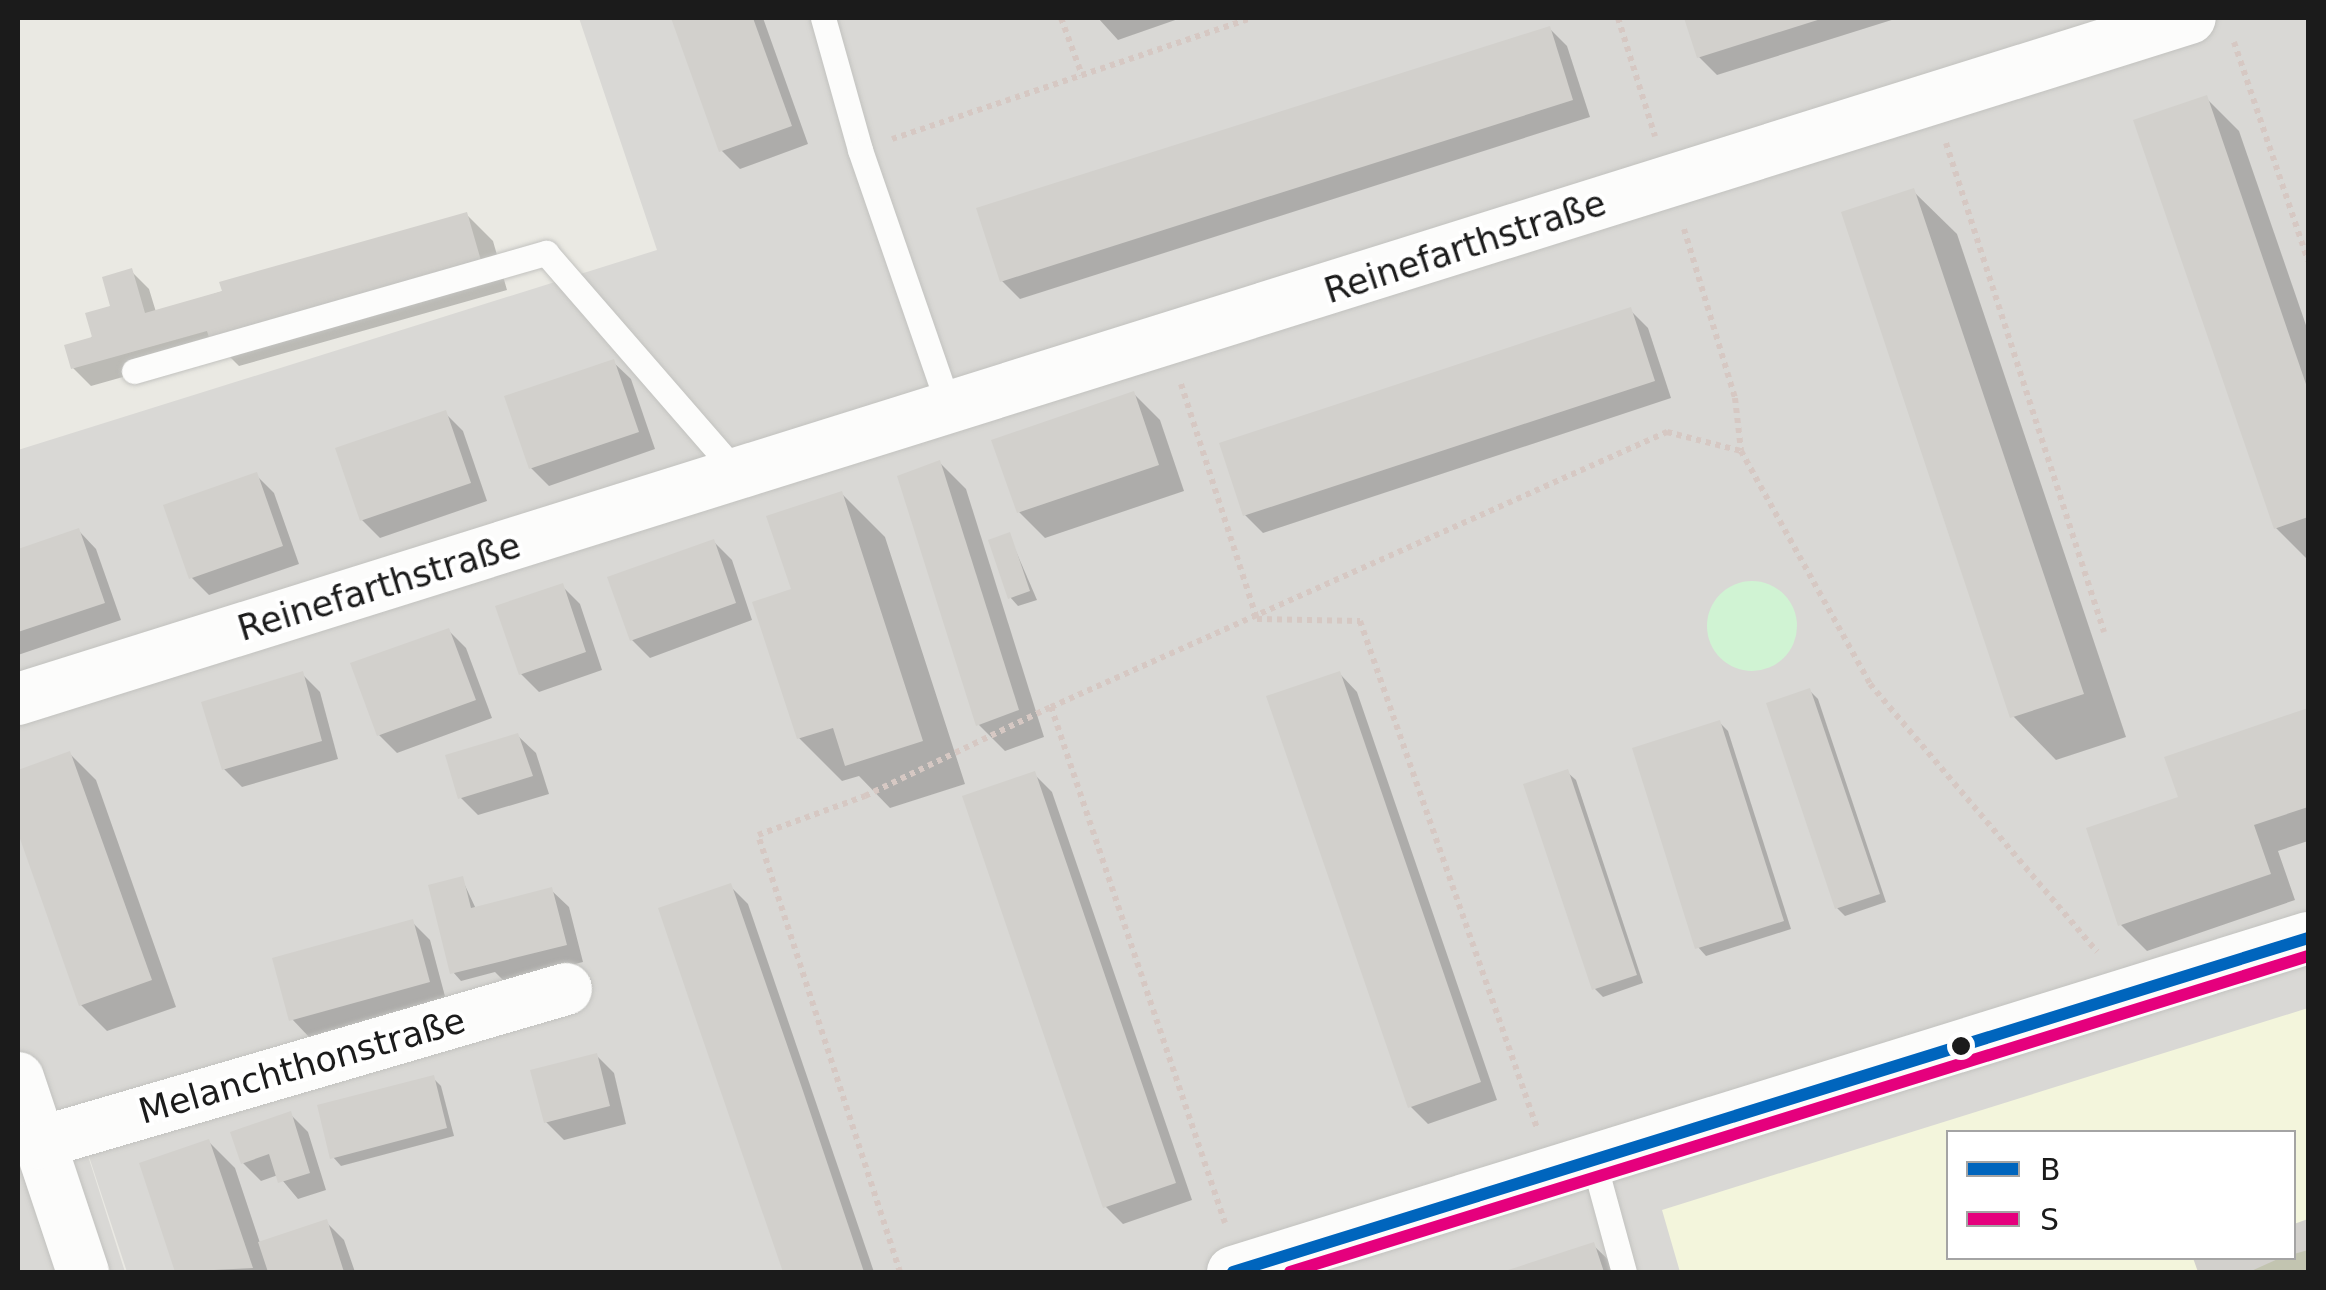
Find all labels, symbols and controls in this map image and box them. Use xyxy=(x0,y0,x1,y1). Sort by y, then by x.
street label: Reinefarthstraße xyxy=(1319,182,1611,312)
street label: Reinefarthstraße xyxy=(233,524,525,650)
street label: Melanchthonstraße xyxy=(134,999,470,1133)
unlabelled marker xyxy=(1951,1036,1971,1056)
legend xyxy=(1946,1130,2296,1260)
text: B xyxy=(2040,1152,2061,1187)
text: S xyxy=(2040,1202,2059,1237)

